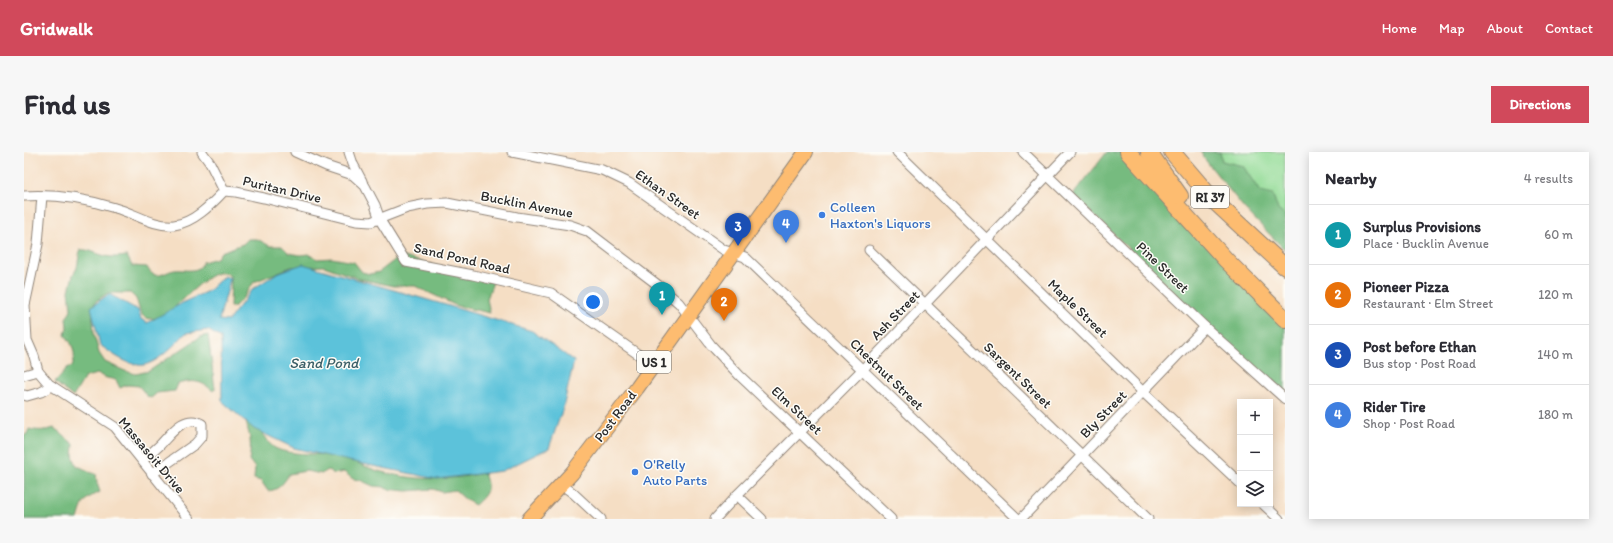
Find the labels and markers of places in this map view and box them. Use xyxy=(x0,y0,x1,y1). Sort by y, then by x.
place label: Colleen Haxton's Liquors xyxy=(830,199,931,232)
pin: 4 xyxy=(773,210,799,243)
marker: Colleen Haxton's Liquors xyxy=(817,210,827,220)
pin: 3 xyxy=(725,213,751,246)
pin: 1 xyxy=(649,282,675,315)
pin: 2 xyxy=(711,288,737,321)
place label: O'Relly Auto Parts xyxy=(643,456,707,489)
marker: O'Relly Auto Parts xyxy=(630,467,640,477)

